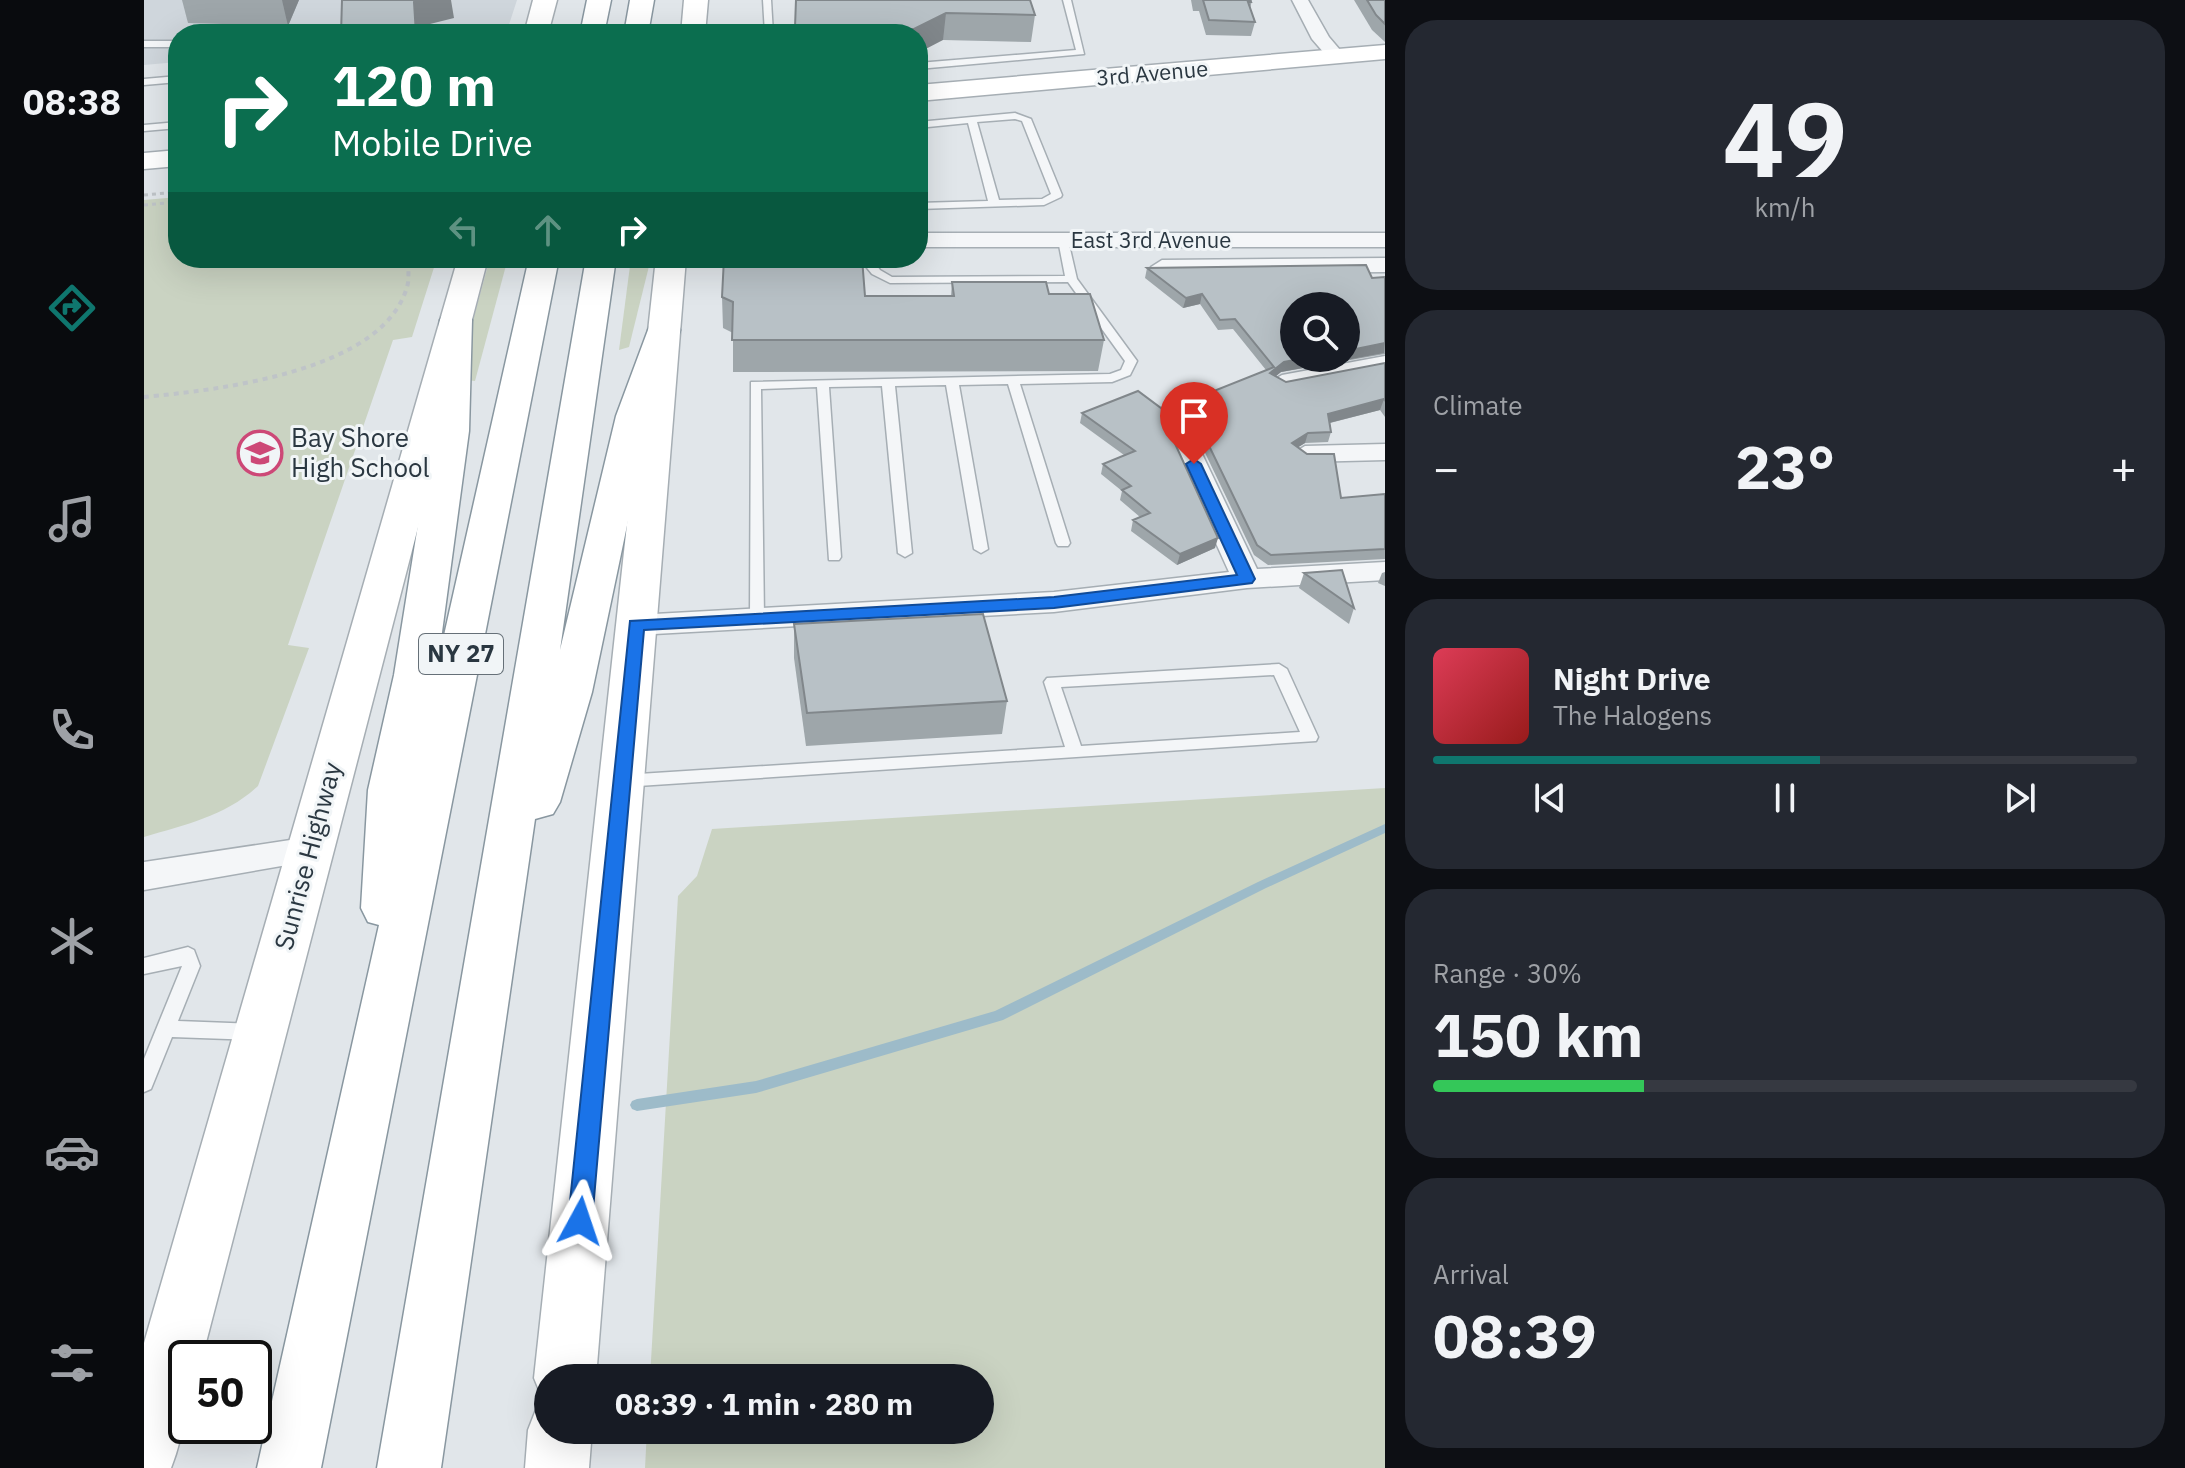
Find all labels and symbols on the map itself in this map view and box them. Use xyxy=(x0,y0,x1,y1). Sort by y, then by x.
street label: 3rd Avenue xyxy=(1095,53,1209,92)
street label: East 3rd Avenue xyxy=(1071,225,1231,254)
pin xyxy=(1160,382,1228,464)
place label: Bay Shore High School xyxy=(291,420,430,484)
school or university icon: Bay Shore High School xyxy=(236,429,284,477)
road number: NY 27 xyxy=(419,634,503,674)
street label: Sunrise Highway xyxy=(266,758,348,954)
position arrow xyxy=(538,1179,622,1263)
speed limit sign: 50 xyxy=(168,1340,272,1444)

